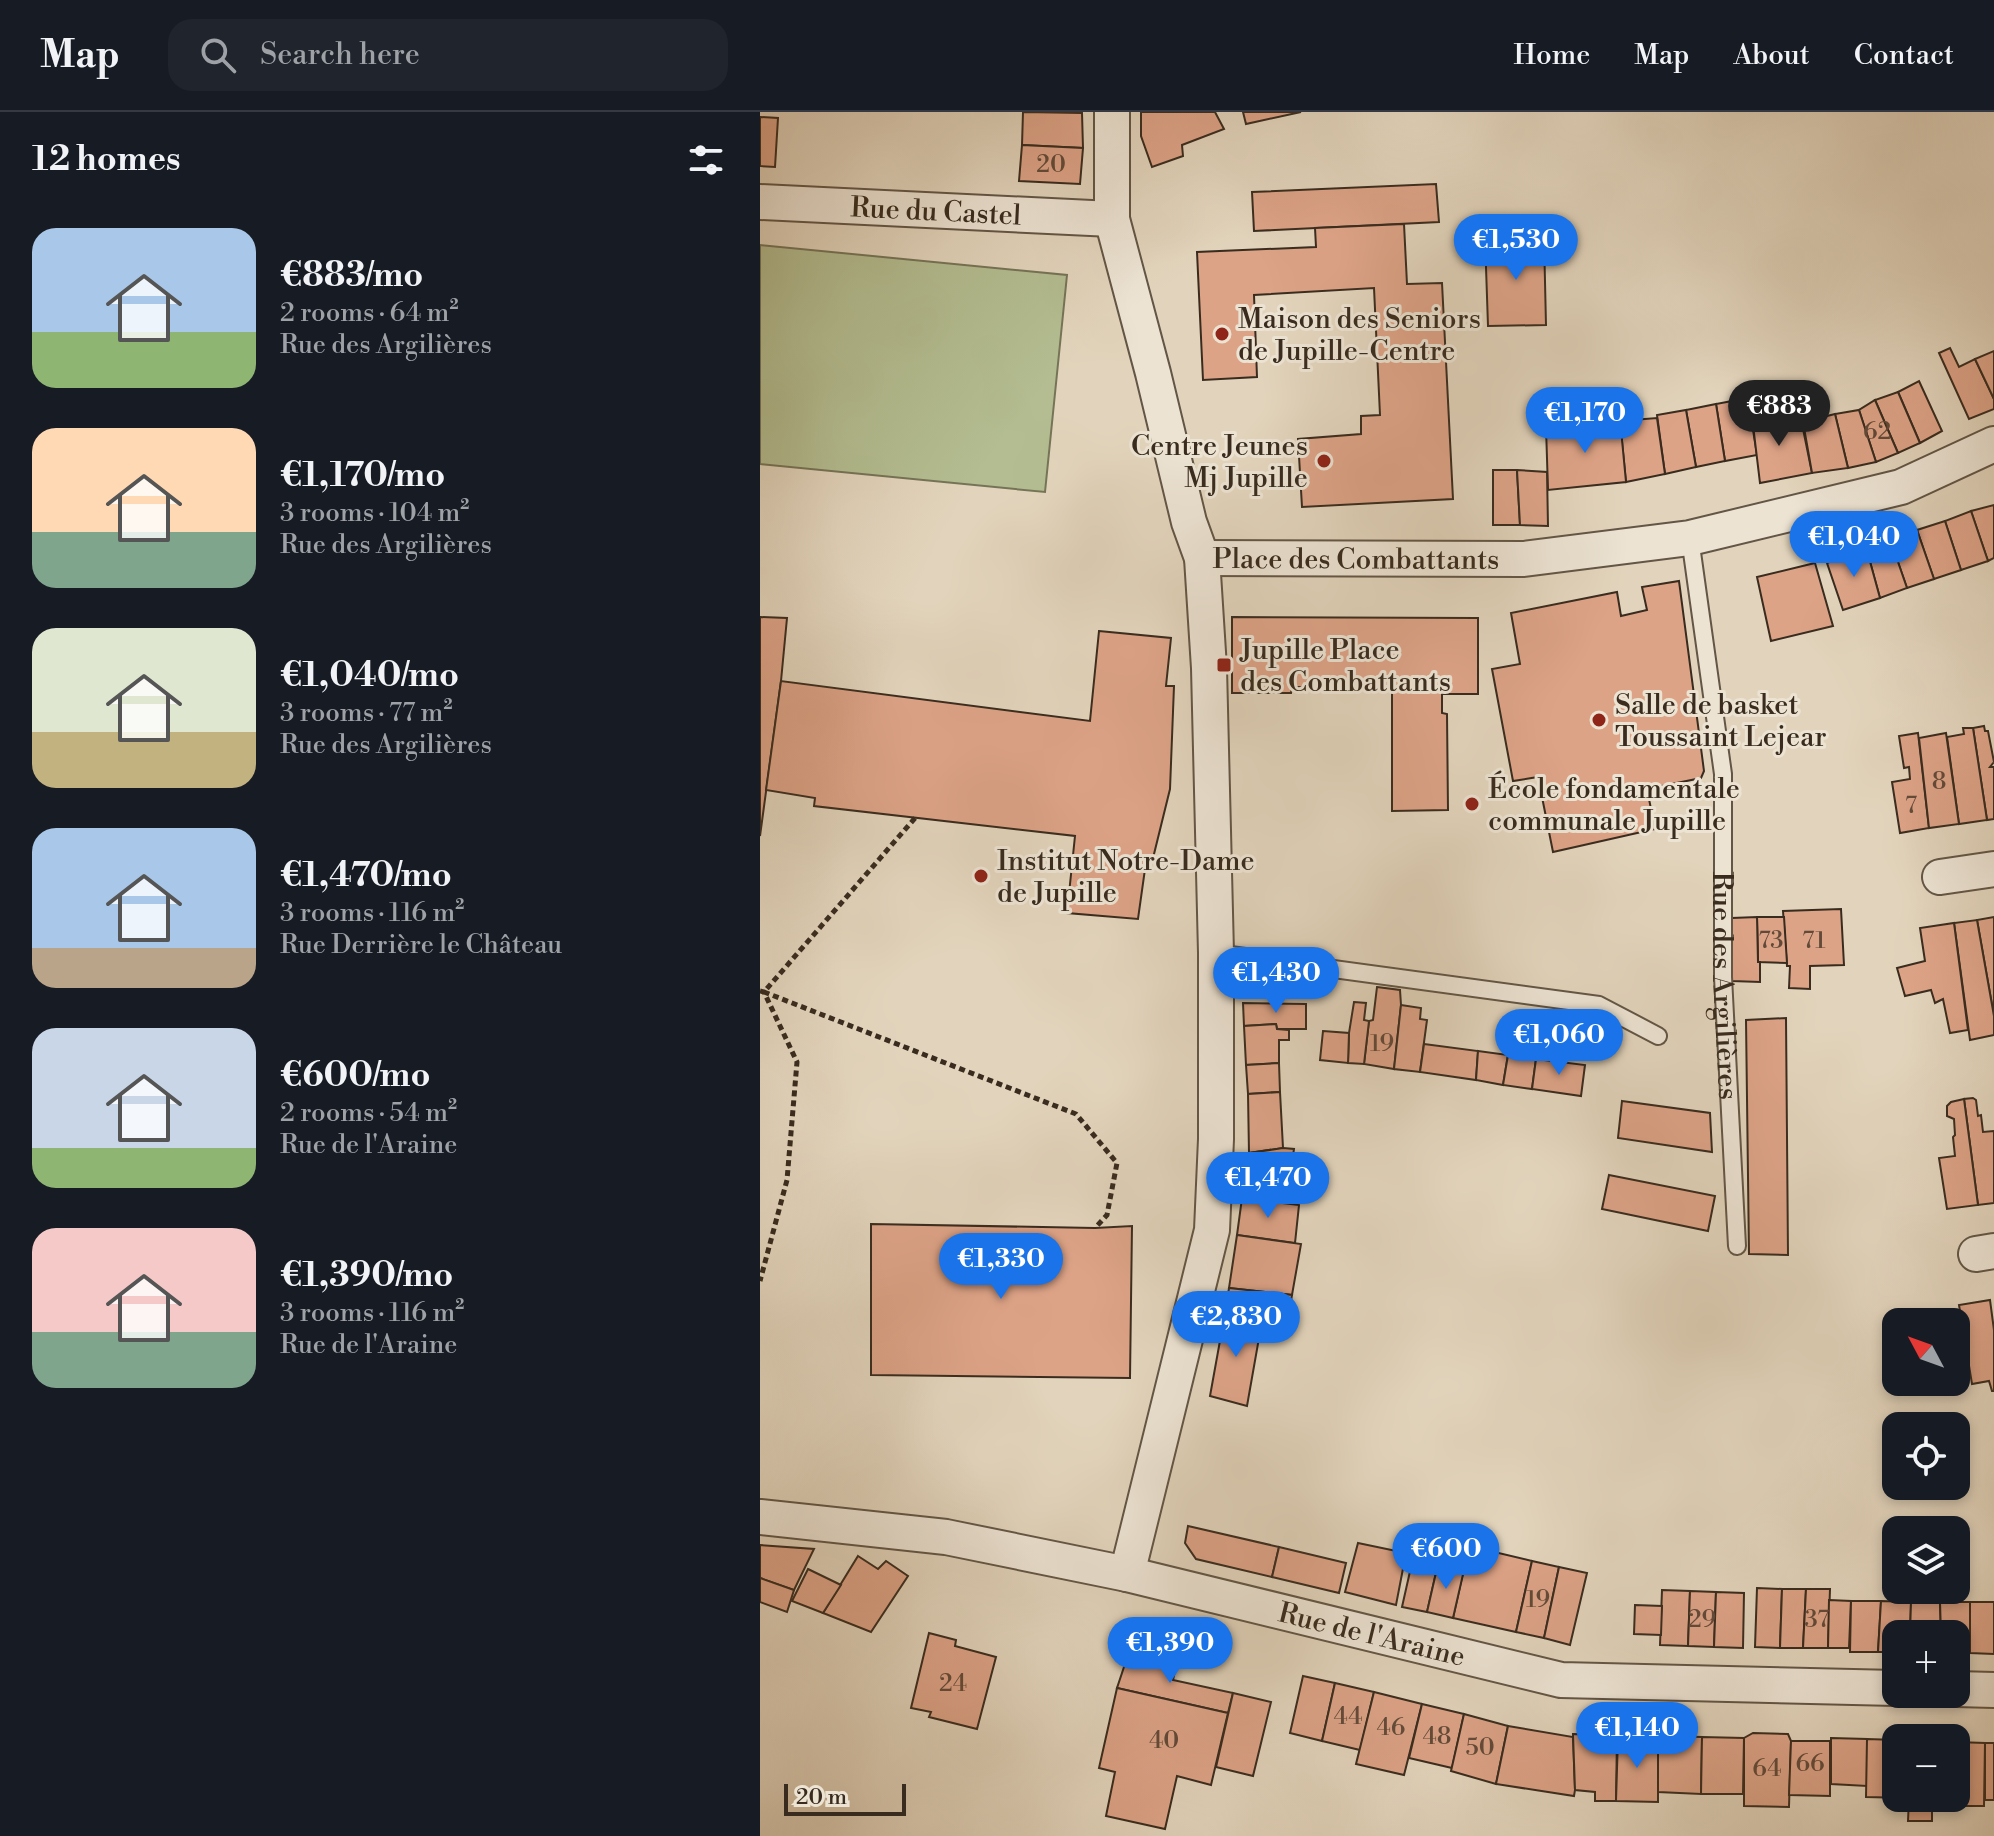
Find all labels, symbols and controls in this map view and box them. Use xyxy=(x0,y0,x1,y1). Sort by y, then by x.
search box xyxy=(168,19,728,91)
text: Map xyxy=(40,32,120,79)
icon: search xyxy=(196,33,240,77)
text: Search here xyxy=(260,36,420,74)
text: Home xyxy=(1514,38,1590,73)
text: Map xyxy=(1634,38,1689,73)
text: About xyxy=(1733,38,1810,73)
text: Contact xyxy=(1854,38,1954,73)
icon: filters xyxy=(684,138,728,182)
text: 12 homes xyxy=(32,139,181,181)
house number: 20 xyxy=(1036,150,1066,180)
street label: Rue du Castel xyxy=(849,190,1022,234)
pin: €1,530 xyxy=(1451,214,1581,282)
text: €1,530 xyxy=(1472,224,1560,256)
text: €883/mo xyxy=(280,255,423,297)
icon: home xyxy=(96,260,192,356)
text: 2 rooms · 64 m² xyxy=(280,297,459,329)
place label: Maison des Seniors de Jupille-Centre xyxy=(1238,302,1481,369)
marker: Maison des Seniors de Jupille-Centre xyxy=(1213,325,1231,343)
text: Rue des Argilières xyxy=(280,329,492,361)
pin: €883 xyxy=(1732,380,1826,448)
pin: €1,170 xyxy=(1520,387,1650,455)
text: €883 xyxy=(1746,390,1812,422)
text: €1,170 xyxy=(1544,397,1626,429)
house number: 62 xyxy=(1863,417,1891,447)
place label: Centre Jeunes Mj Jupille xyxy=(1131,429,1308,496)
marker: Centre Jeunes Mj Jupille xyxy=(1315,452,1333,470)
text: €1,170/mo xyxy=(280,455,445,497)
icon: home xyxy=(96,460,192,556)
text: 3 rooms · 104 m² xyxy=(280,497,469,529)
pin: €1,040 xyxy=(1789,511,1919,579)
text: €1,040 xyxy=(1808,521,1900,553)
text: Rue des Argilières xyxy=(280,529,492,561)
street label: Place des Combattants xyxy=(1213,542,1499,578)
place label: Jupille Place des Combattants xyxy=(1239,633,1451,700)
text: €1,040/mo xyxy=(280,655,459,697)
marker: Jupille Place des Combattants xyxy=(1215,656,1233,674)
icon: home xyxy=(96,660,192,756)
place label: Salle de basket Toussaint Lejear xyxy=(1615,688,1827,755)
text: 3 rooms · 77 m² xyxy=(280,697,452,729)
marker: Salle de basket Toussaint Lejear xyxy=(1590,711,1608,729)
text: Rue des Argilières xyxy=(280,729,492,761)
house number: 8 xyxy=(1932,767,1946,797)
place label: École fondamentale communale Jupille xyxy=(1488,770,1740,839)
house number: 7 xyxy=(1905,791,1917,821)
marker: École fondamentale communale Jupille xyxy=(1463,795,1481,813)
place label: Institut Notre-Dame de Jupille xyxy=(997,844,1255,911)
text: €1,470/mo xyxy=(280,855,452,897)
icon: home xyxy=(96,860,192,956)
marker: Institut Notre-Dame de Jupille xyxy=(972,867,990,885)
street label: Rue des Argilières xyxy=(1704,872,1745,1101)
text: 3 rooms · 116 m² xyxy=(280,897,464,929)
house number: 73 xyxy=(1758,926,1784,956)
house number: 71 xyxy=(1802,926,1826,956)
text: Rue Derrière le Château xyxy=(280,929,562,961)
pin: €1,430 xyxy=(1211,947,1341,1015)
text: €1,430 xyxy=(1231,957,1321,989)
pin: €1,060 xyxy=(1494,1009,1624,1077)
text: €1,060 xyxy=(1513,1019,1605,1051)
house number: 19 xyxy=(1370,1029,1394,1059)
text: €600/mo xyxy=(280,1055,430,1097)
icon: home xyxy=(96,1060,192,1156)
text: 2 rooms · 54 m² xyxy=(280,1097,457,1129)
text: Rue de l'Araine xyxy=(280,1129,457,1161)
pin: €1,470 xyxy=(1203,1152,1333,1220)
text: €1,470 xyxy=(1224,1162,1312,1194)
pin: €1,330 xyxy=(936,1233,1066,1301)
text: €1,330 xyxy=(957,1243,1045,1275)
text: €1,390/mo xyxy=(280,1255,453,1297)
icon: home xyxy=(96,1260,192,1356)
pin: €2,830 xyxy=(1171,1291,1301,1359)
text: 3 rooms · 116 m² xyxy=(280,1297,464,1329)
text: €2,830 xyxy=(1190,1301,1282,1333)
north arrow xyxy=(1882,1308,1970,1396)
map controls xyxy=(1882,1308,1970,1812)
text: Rue de l'Araine xyxy=(280,1329,457,1361)
button: locate xyxy=(1882,1412,1970,1500)
button: layers xyxy=(1882,1516,1970,1604)
pin: €600 xyxy=(1399,1523,1493,1591)
text: €600 xyxy=(1410,1533,1482,1565)
house number: 19 xyxy=(1526,1585,1550,1615)
street label: Rue de l'Araine xyxy=(1275,1596,1469,1675)
house number: 29 xyxy=(1688,1605,1716,1635)
house number: 37 xyxy=(1805,1605,1829,1635)
pin: €1,390 xyxy=(1105,1617,1235,1685)
button: + xyxy=(1882,1620,1970,1708)
text: €1,390 xyxy=(1126,1627,1214,1659)
house number: 24 xyxy=(939,1669,967,1699)
house number: 44 xyxy=(1333,1702,1363,1732)
pin: €1,140 xyxy=(1572,1702,1702,1770)
text: €1,140 xyxy=(1594,1712,1680,1744)
house number: 46 xyxy=(1377,1713,1405,1743)
house number: 48 xyxy=(1423,1722,1452,1752)
button: − xyxy=(1882,1724,1970,1812)
house number: 40 xyxy=(1149,1726,1179,1756)
house number: 50 xyxy=(1465,1733,1495,1763)
house number: 66 xyxy=(1795,1749,1825,1779)
house number: 64 xyxy=(1752,1754,1782,1784)
scale bar xyxy=(784,1780,906,1816)
text: 20 m xyxy=(796,1784,847,1811)

